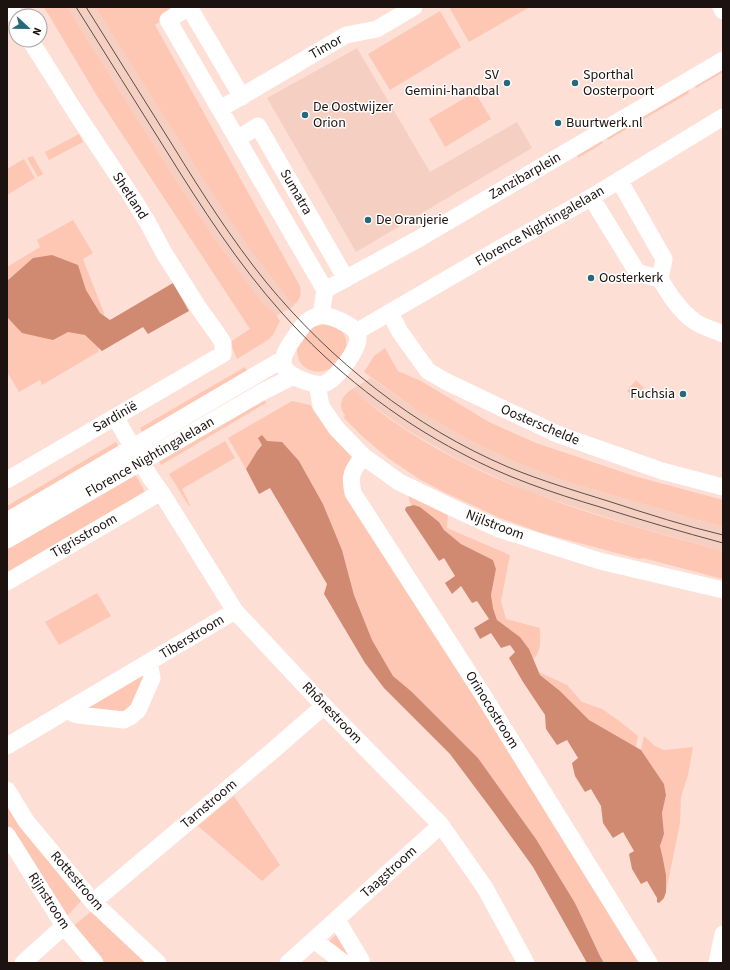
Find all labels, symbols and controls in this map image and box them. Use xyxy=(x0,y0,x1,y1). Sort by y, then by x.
north arrow xyxy=(8,8,48,48)
text: N xyxy=(28,25,45,38)
street label: Timor xyxy=(306,30,346,64)
place label: SV Gemini-handbal xyxy=(405,65,500,101)
place label: Sporthal Oosterpoort xyxy=(583,65,655,101)
marker: SV Gemini-handbal xyxy=(502,78,512,88)
marker: Sporthal Oosterpoort xyxy=(570,78,580,88)
place label: De Oostwijzer Orion xyxy=(313,97,393,133)
marker: De Oostwijzer Orion xyxy=(300,110,310,120)
place label: Buurtwerk.nl xyxy=(566,113,643,133)
marker: Buurtwerk.nl xyxy=(553,118,563,128)
street label: Zanzibarplein xyxy=(485,147,565,205)
street label: Sumatra xyxy=(275,165,317,219)
street label: Shetland xyxy=(107,168,153,224)
street label: Florence Nightingalelaan xyxy=(472,181,608,271)
place label: De Oranjerie xyxy=(376,210,449,230)
marker: De Oranjerie xyxy=(363,215,373,225)
place label: Oosterkerk xyxy=(599,268,663,288)
marker: Oosterkerk xyxy=(586,273,596,283)
place label: Fuchsia xyxy=(630,384,675,404)
marker: Fuchsia xyxy=(678,389,688,399)
street label: Sardinië xyxy=(89,396,141,438)
street label: Oosterschelde xyxy=(498,399,583,451)
street label: Florence Nightingalelaan xyxy=(82,412,218,502)
street label: Nijlstroom xyxy=(463,505,527,545)
street label: Tigrisstroom xyxy=(47,509,121,563)
street label: Tiberstroom xyxy=(156,610,228,664)
street label: Orinocostroom xyxy=(460,667,524,753)
street label: Rhônestroom xyxy=(297,677,367,749)
street label: Tarnstroom xyxy=(177,775,241,833)
street label: Taagstroom xyxy=(356,841,422,903)
street label: Rottestroom xyxy=(46,847,108,915)
street label: Rijnstroom xyxy=(23,869,75,933)

